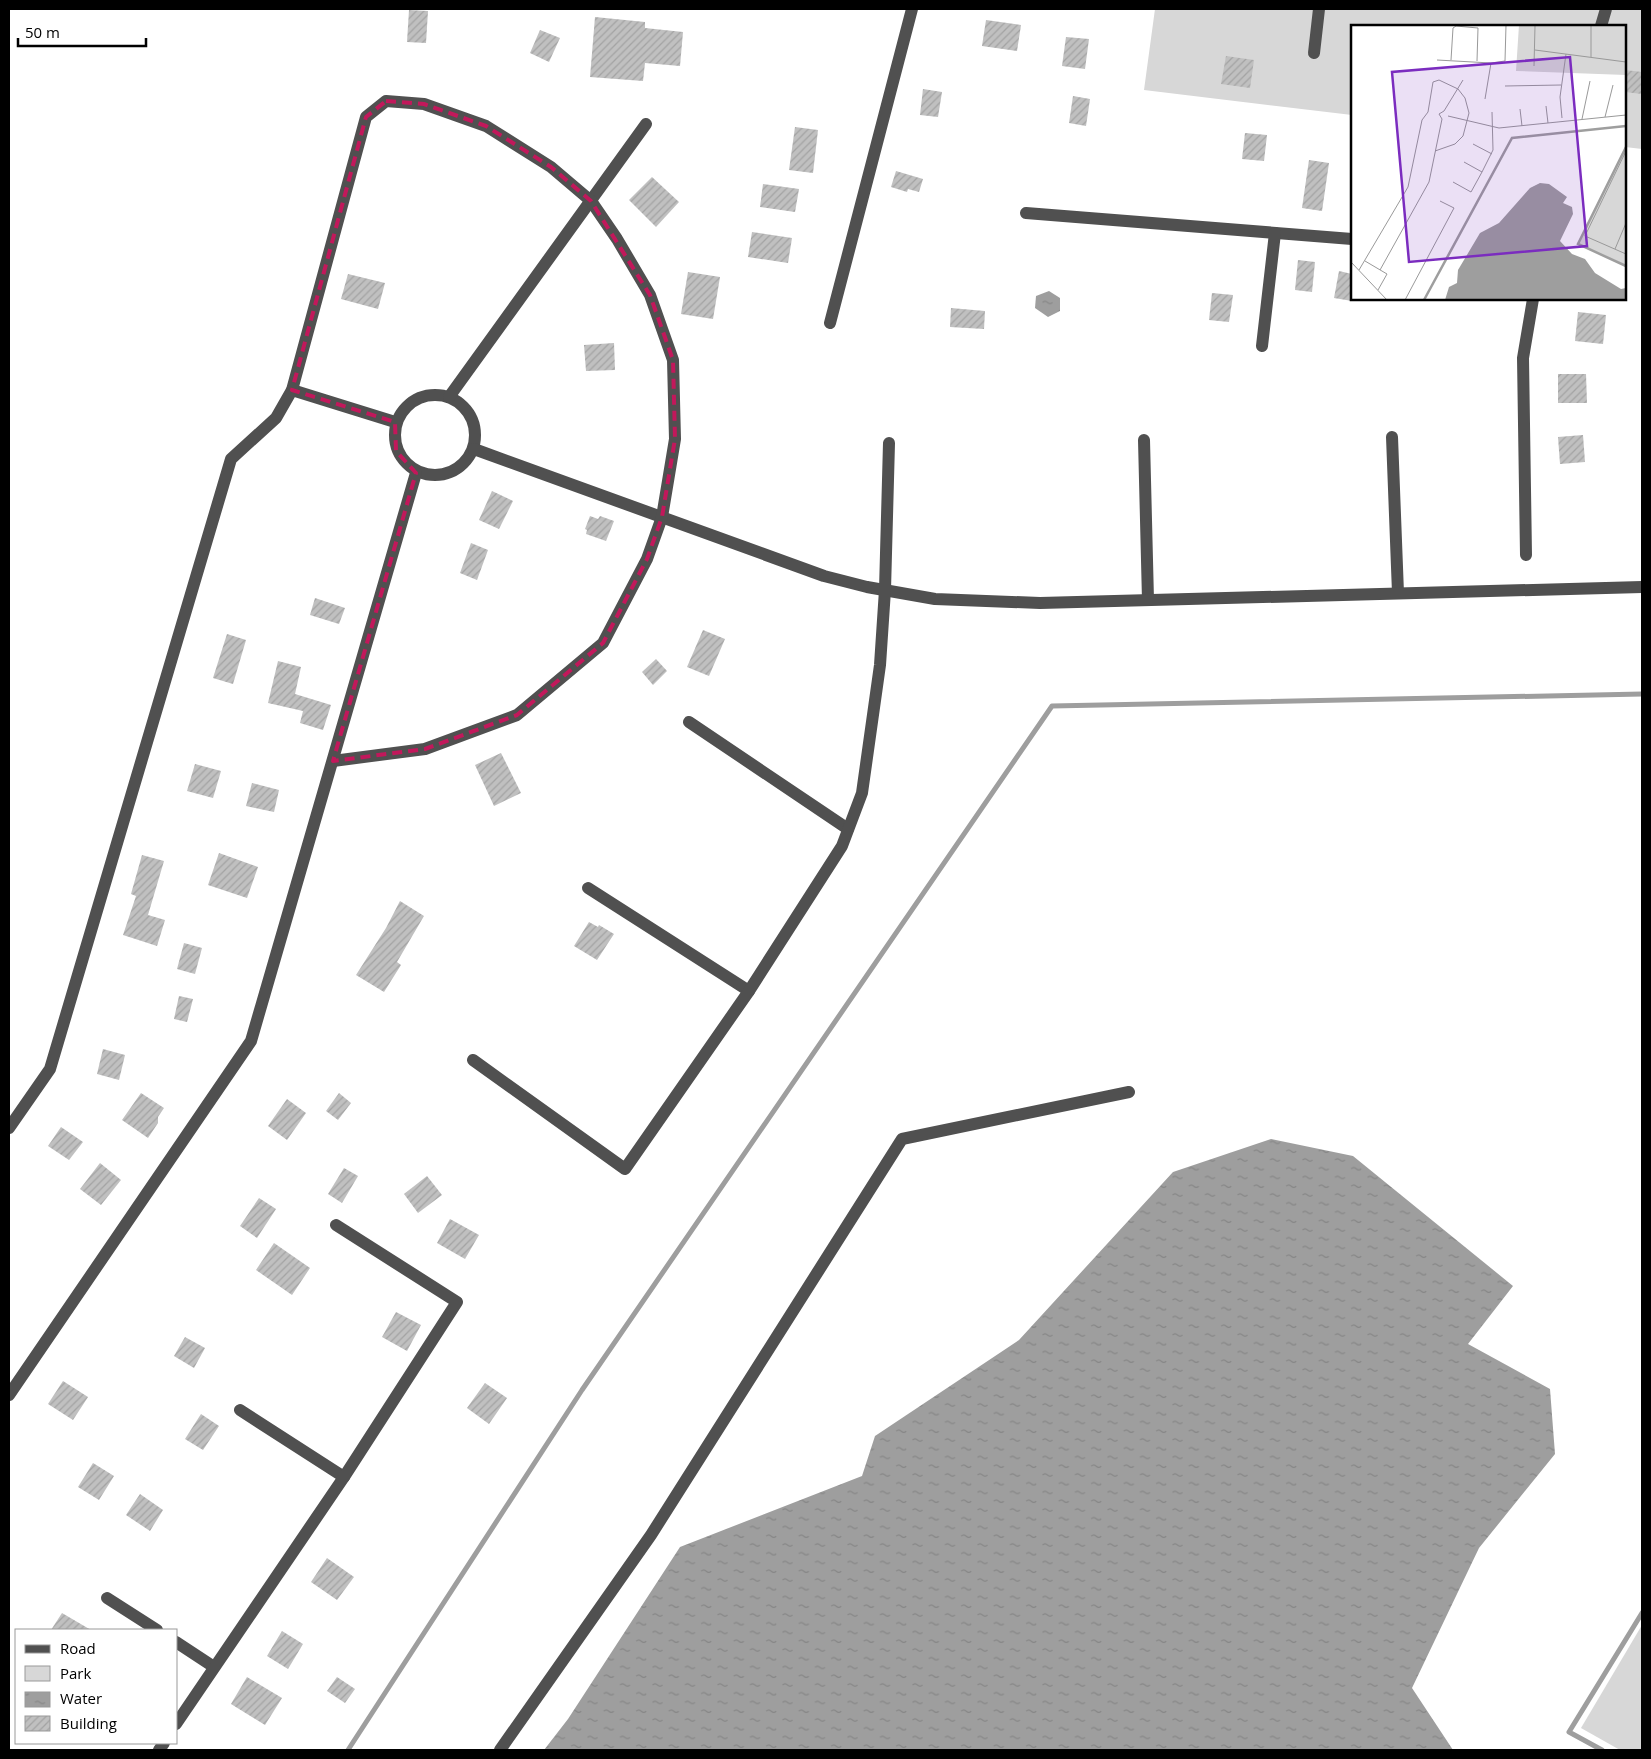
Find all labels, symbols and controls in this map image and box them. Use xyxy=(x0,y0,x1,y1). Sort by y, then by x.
scale bar xyxy=(18,15,145,47)
text: 50 m xyxy=(25,22,60,42)
inset map xyxy=(1351,25,1626,300)
legend xyxy=(15,1629,178,1744)
text: Road xyxy=(60,1638,96,1658)
text: Park xyxy=(60,1663,91,1683)
text: Water xyxy=(60,1688,102,1708)
text: Building xyxy=(60,1713,117,1733)

